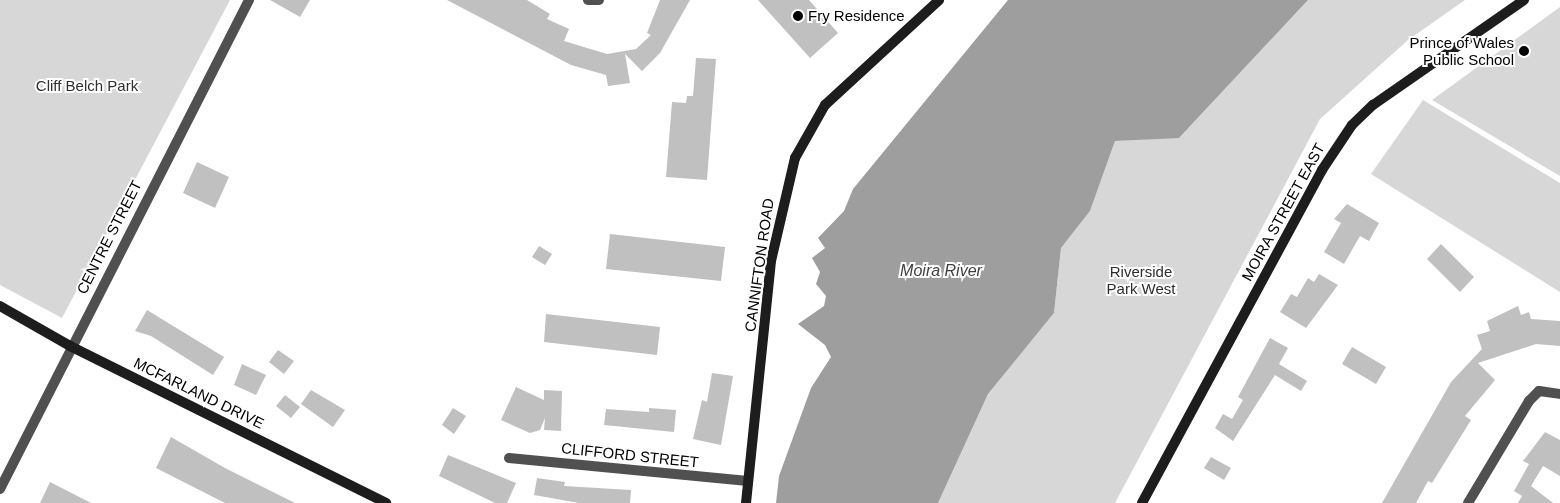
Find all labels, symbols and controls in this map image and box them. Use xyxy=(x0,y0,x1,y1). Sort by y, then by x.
place label: Fry Residence xyxy=(808,7,905,25)
marker: Fry Residence xyxy=(792,10,804,22)
place label: Prince of Wales Public School xyxy=(1410,33,1514,68)
marker: Prince of Wales Public School xyxy=(1518,45,1530,57)
park label: Cliff Belch Park xyxy=(36,77,138,95)
street label: MOIRA STREET EAST xyxy=(1237,139,1329,285)
street label: CENTRE STREET xyxy=(73,177,145,297)
street label: CANNIFTON ROAD xyxy=(741,197,777,333)
water label: Moira River xyxy=(900,261,982,281)
park label: Riverside Park West xyxy=(1107,262,1175,297)
street label: MCFARLAND DRIVE xyxy=(131,354,267,432)
street label: CLIFFORD STREET xyxy=(560,439,700,471)

